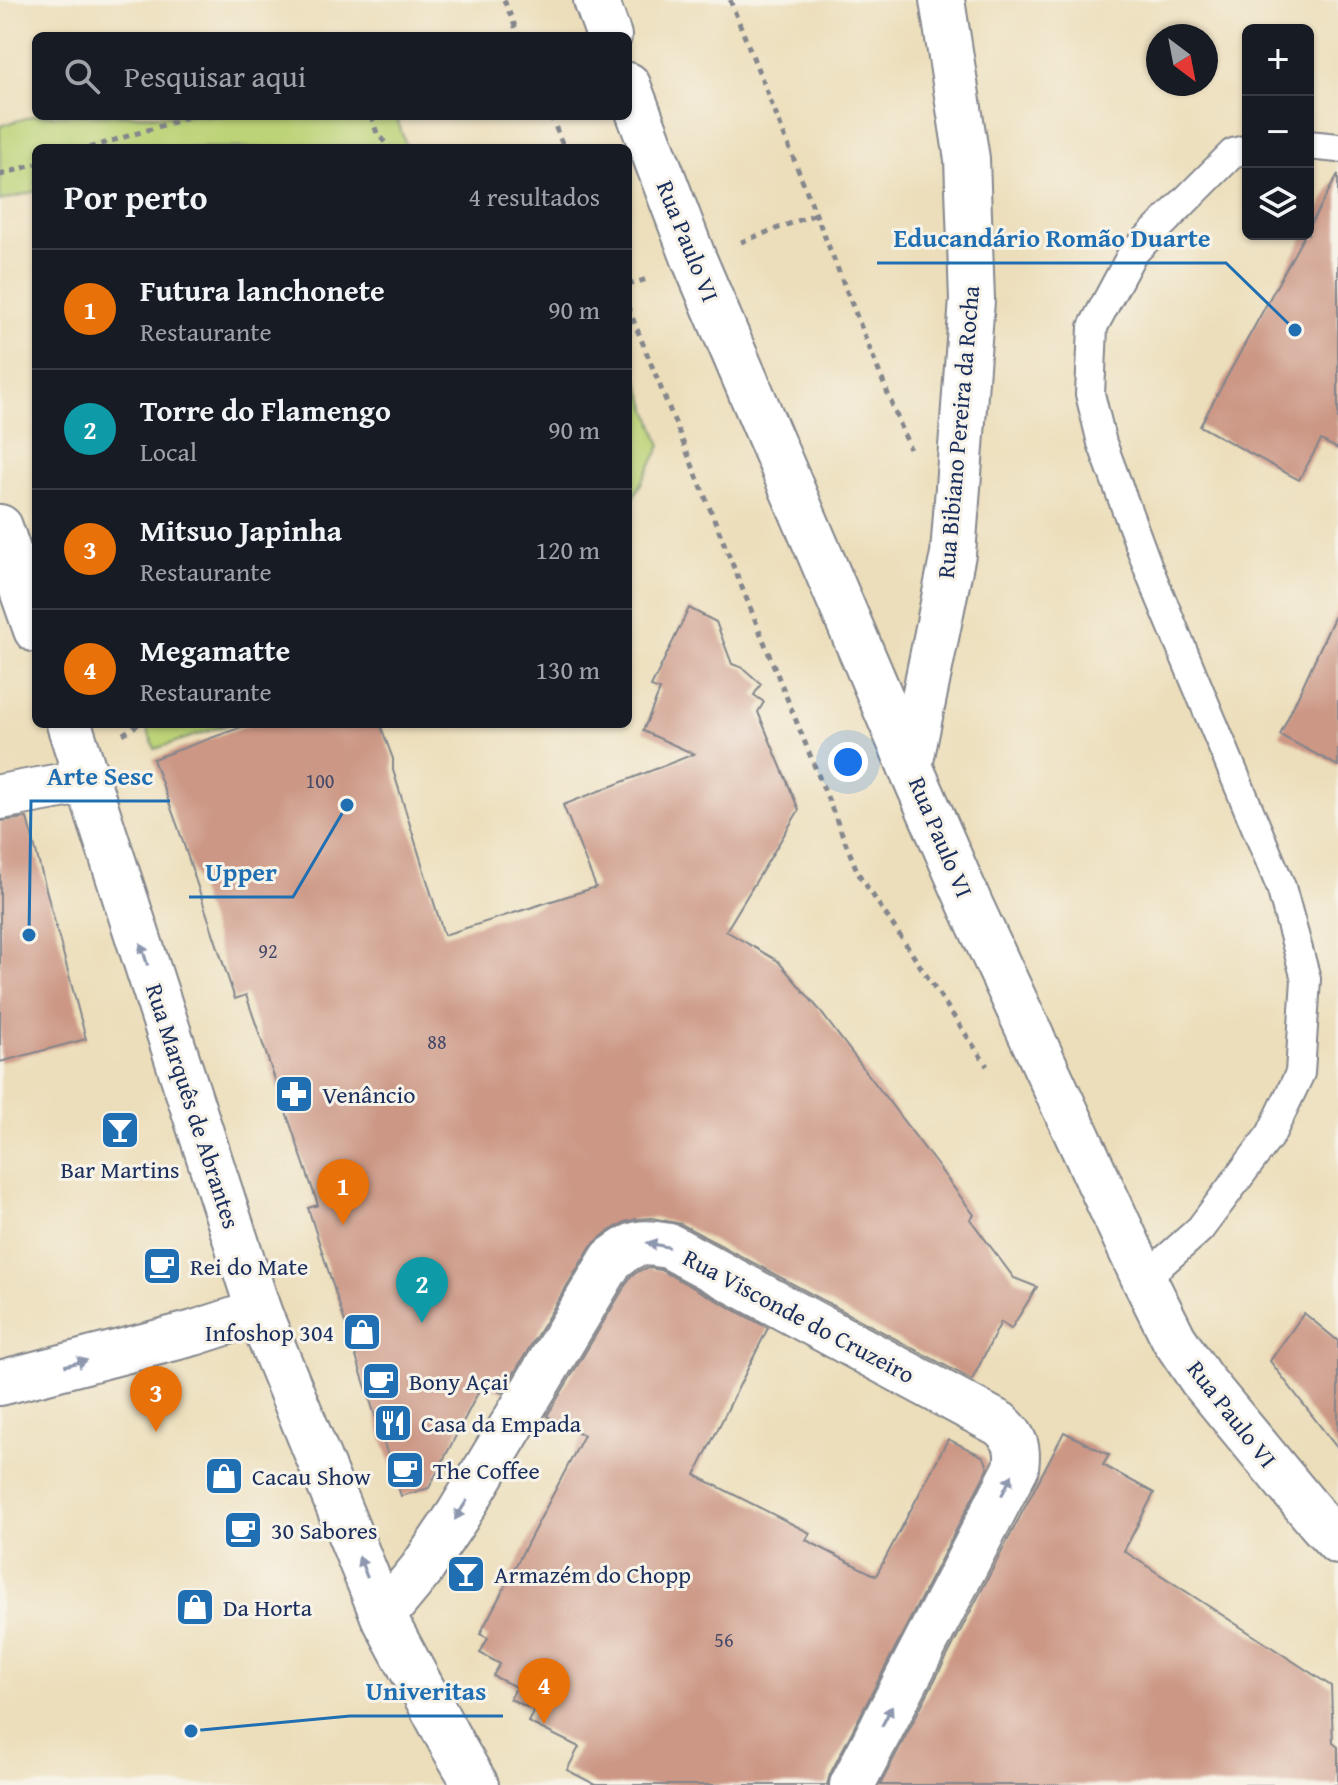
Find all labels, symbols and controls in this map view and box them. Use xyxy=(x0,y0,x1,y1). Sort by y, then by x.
north arrow xyxy=(1146,24,1218,96)
map controls xyxy=(1242,24,1314,240)
button: + xyxy=(1242,24,1314,96)
search box xyxy=(32,32,632,120)
icon: search xyxy=(60,54,104,98)
text: Pesquisar aqui xyxy=(124,54,306,98)
button: − xyxy=(1242,96,1314,168)
button: layers xyxy=(1242,168,1314,240)
text: Por perto xyxy=(64,172,208,221)
street label: Rua Paulo VI xyxy=(648,175,728,307)
text: 4 resultados xyxy=(469,177,600,216)
callout: Educandário Romão Duarte xyxy=(877,213,1226,263)
text: Educandário Romão Duarte xyxy=(893,218,1211,257)
text: Futura lanchonete xyxy=(140,268,385,312)
street label: Rua Bibiano Pereira da Rocha xyxy=(928,283,988,580)
text: 1 xyxy=(83,290,97,329)
text: 90 m xyxy=(548,290,600,329)
text: Restaurante xyxy=(140,312,272,351)
text: Torre do Flamengo xyxy=(140,388,391,432)
text: 2 xyxy=(83,410,97,449)
text: 90 m xyxy=(548,410,600,449)
text: Local xyxy=(140,432,197,471)
text: Mitsuo Japinha xyxy=(140,508,342,552)
text: 3 xyxy=(83,530,97,569)
text: 120 m xyxy=(535,530,600,569)
text: Restaurante xyxy=(140,552,272,591)
text: Megamatte xyxy=(140,628,290,672)
text: 4 xyxy=(83,650,97,689)
text: 130 m xyxy=(535,650,600,689)
text: Restaurante xyxy=(140,672,272,711)
your location xyxy=(828,742,868,782)
callout: Arte Sesc xyxy=(31,751,170,801)
text: Arte Sesc xyxy=(47,756,153,795)
house number: 100 xyxy=(306,766,334,795)
street label: Rua Paulo VI xyxy=(900,771,982,903)
callout: Upper xyxy=(189,847,293,897)
text: Upper xyxy=(205,852,277,891)
house number: 92 xyxy=(258,936,278,965)
one-way arrow xyxy=(137,941,149,965)
street label: Rua Marquês de Abrantes xyxy=(137,979,249,1233)
house number: 88 xyxy=(427,1027,447,1056)
pharmacy icon: Venâncio xyxy=(273,1073,315,1115)
place label: Venâncio xyxy=(322,1077,415,1112)
bar icon: Bar Martins xyxy=(99,1109,141,1151)
place label: Bar Martins xyxy=(60,1152,180,1187)
pin: 1 xyxy=(317,1159,369,1225)
one-way arrow xyxy=(645,1238,670,1251)
street label: Rua Visconde do Cruzeiro xyxy=(677,1240,921,1392)
cafe icon: Rei do Mate xyxy=(141,1245,183,1287)
place label: Rei do Mate xyxy=(190,1249,308,1284)
pin: 2 xyxy=(396,1257,448,1323)
shop icon: Infoshop 304 xyxy=(341,1311,383,1353)
place label: Infoshop 304 xyxy=(205,1315,334,1350)
street label: Rua Paulo VI xyxy=(1179,1353,1285,1475)
one-way arrow xyxy=(63,1357,88,1369)
cafe icon: Bony Açai xyxy=(360,1360,402,1402)
place label: Bony Açai xyxy=(409,1364,509,1399)
pin: 3 xyxy=(130,1366,182,1432)
restaurant icon: Casa da Empada xyxy=(372,1402,414,1444)
place label: Casa da Empada xyxy=(421,1406,582,1441)
cafe icon: The Coffee xyxy=(384,1449,426,1491)
place label: The Coffee xyxy=(433,1453,540,1488)
shop icon: Cacau Show xyxy=(203,1455,245,1497)
place label: Cacau Show xyxy=(252,1459,371,1494)
one-way arrow xyxy=(1001,1473,1014,1496)
one-way arrow xyxy=(454,1499,468,1521)
cafe icon: 30 Sabores xyxy=(222,1509,264,1551)
place label: 30 Sabores xyxy=(271,1513,377,1548)
bar icon: Armazém do Chopp xyxy=(445,1553,487,1595)
one-way arrow xyxy=(356,1555,369,1579)
place label: Armazém do Chopp xyxy=(494,1557,691,1592)
shop icon: Da Horta xyxy=(174,1586,216,1628)
place label: Da Horta xyxy=(223,1590,313,1625)
house number: 56 xyxy=(714,1625,734,1654)
pin: 4 xyxy=(518,1658,570,1724)
callout: Univeritas xyxy=(350,1666,503,1716)
text: Univeritas xyxy=(366,1671,486,1710)
one-way arrow xyxy=(881,1704,894,1727)

